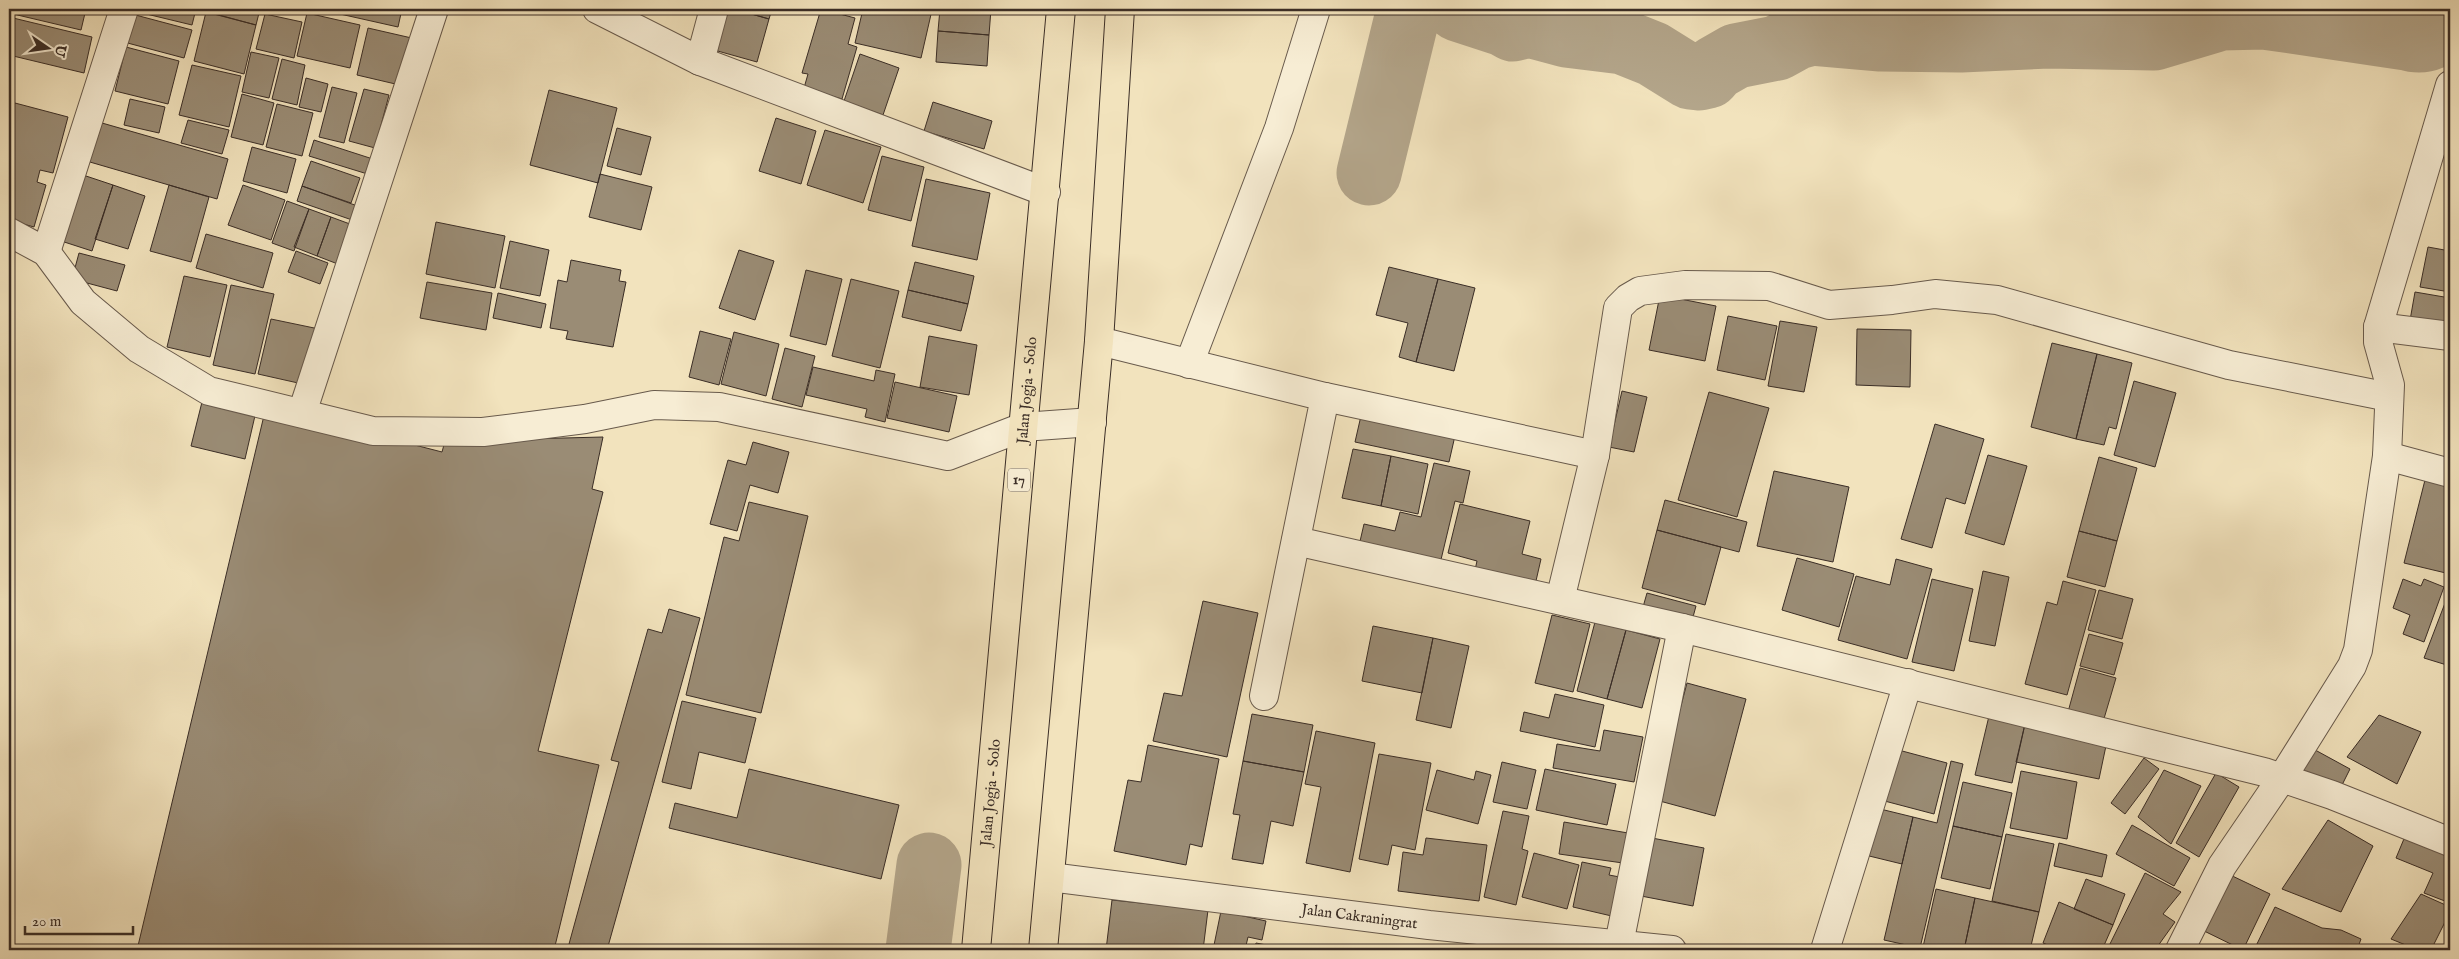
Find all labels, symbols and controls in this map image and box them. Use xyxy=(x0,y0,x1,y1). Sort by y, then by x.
north arrow xyxy=(22,22,72,72)
text: U xyxy=(49,42,70,60)
street label: Jalan Jogja - Solo xyxy=(1012,336,1041,447)
road number: 17 xyxy=(1008,468,1030,492)
street label: Jalan Jogja - Solo xyxy=(976,738,1005,849)
street label: Jalan Cakraningrat xyxy=(1298,899,1419,933)
scale bar xyxy=(25,904,132,936)
text: 20 m xyxy=(32,912,62,931)

